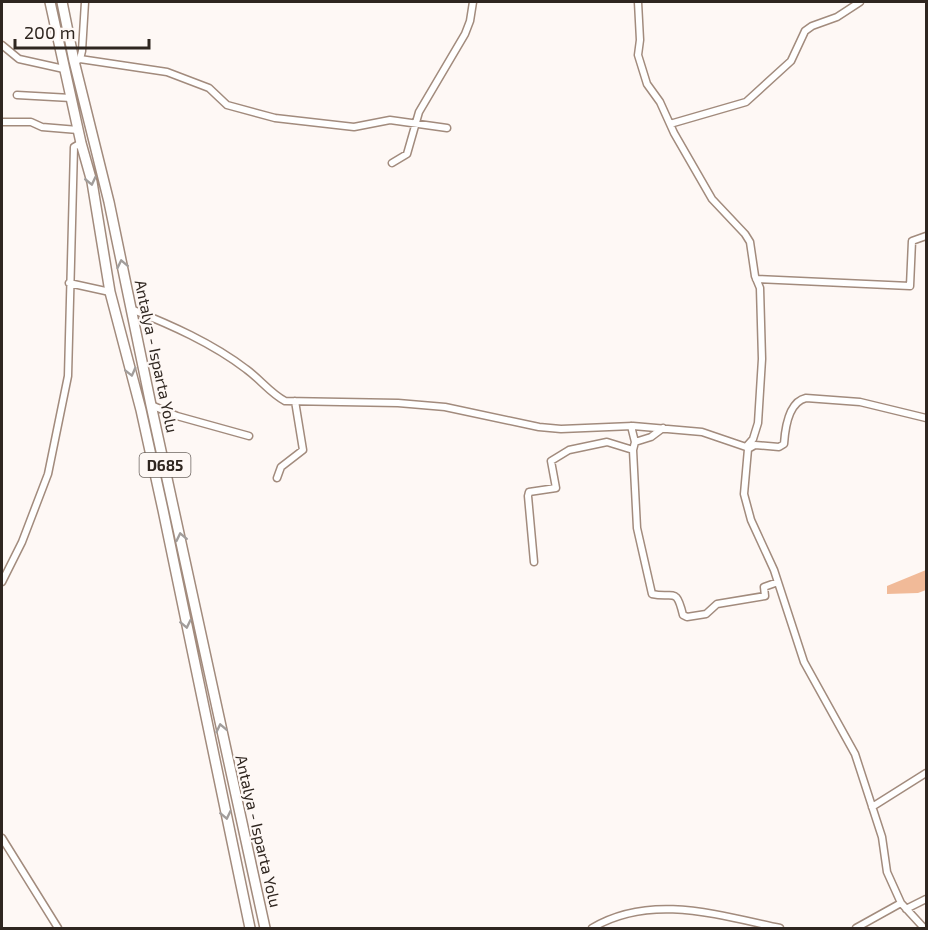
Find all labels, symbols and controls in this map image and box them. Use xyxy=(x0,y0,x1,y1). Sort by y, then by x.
scale bar xyxy=(15,12,148,50)
text: 200 m xyxy=(24,21,76,43)
one-way arrow xyxy=(84,176,97,186)
one-way arrow xyxy=(116,260,129,270)
street label: Antalya - Isparta Yolu xyxy=(132,278,182,434)
one-way arrow xyxy=(124,366,136,377)
road number: D685 xyxy=(140,453,190,477)
one-way arrow xyxy=(175,532,188,542)
one-way arrow xyxy=(178,619,191,629)
one-way arrow xyxy=(215,723,228,733)
street label: Antalya - Isparta Yolu xyxy=(232,753,286,909)
one-way arrow xyxy=(219,810,232,820)

